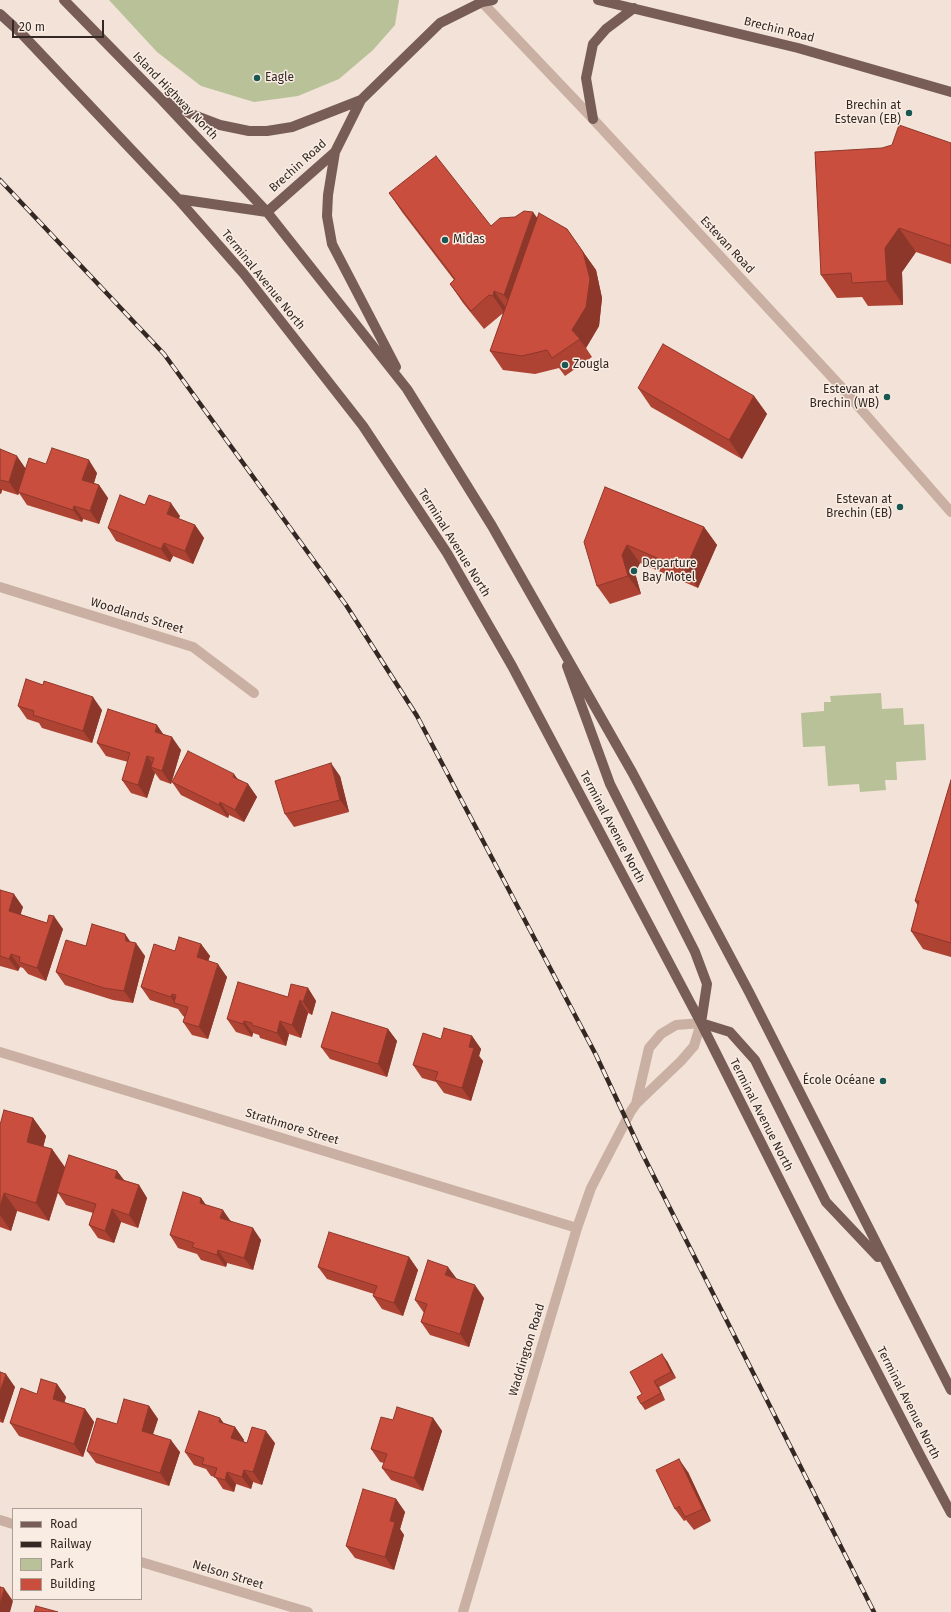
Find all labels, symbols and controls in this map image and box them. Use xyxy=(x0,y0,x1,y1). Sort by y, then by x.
scale bar xyxy=(14,12,106,38)
street label: Brechin Road xyxy=(742,14,816,46)
text: 20 m xyxy=(19,20,45,34)
street label: Island Highway North xyxy=(129,49,221,143)
place label: Eagle xyxy=(265,71,294,85)
marker: Eagle xyxy=(252,73,262,83)
place label: Brechin at Estevan (EB) xyxy=(834,99,901,127)
marker: Brechin at Estevan (EB) xyxy=(904,108,914,118)
street label: Brechin Road xyxy=(266,137,330,195)
street label: Estevan Road xyxy=(697,213,757,277)
street label: Terminal Avenue North xyxy=(218,227,308,333)
place label: Midas xyxy=(453,233,485,247)
marker: Midas xyxy=(440,235,450,245)
place label: Zougla xyxy=(573,358,609,372)
marker: Zougla xyxy=(560,360,570,370)
place label: Estevan at Brechin (WB) xyxy=(810,383,879,411)
marker: Estevan at Brechin (WB) xyxy=(882,392,892,402)
street label: Terminal Avenue North xyxy=(415,486,493,600)
place label: Estevan at Brechin (EB) xyxy=(826,493,892,521)
marker: Estevan at Brechin (EB) xyxy=(895,502,905,512)
place label: Departure Bay Motel xyxy=(642,557,697,585)
marker: Departure Bay Motel xyxy=(629,566,639,576)
street label: Woodlands Street xyxy=(89,595,185,637)
street label: Terminal Avenue North xyxy=(576,769,648,885)
street label: Terminal Avenue North xyxy=(726,1056,796,1174)
place label: École Océane xyxy=(803,1074,875,1088)
marker: École Océane xyxy=(878,1076,888,1086)
street label: Strathmore Street xyxy=(244,1106,340,1148)
street label: Waddington Road xyxy=(506,1302,548,1398)
street label: Terminal Avenue North xyxy=(873,1344,943,1462)
legend xyxy=(12,1508,142,1600)
text: Road xyxy=(50,1517,78,1531)
text: Railway xyxy=(50,1537,91,1551)
text: Park xyxy=(50,1557,74,1571)
street label: Nelson Street xyxy=(191,1557,265,1593)
text: Building xyxy=(50,1577,95,1591)

